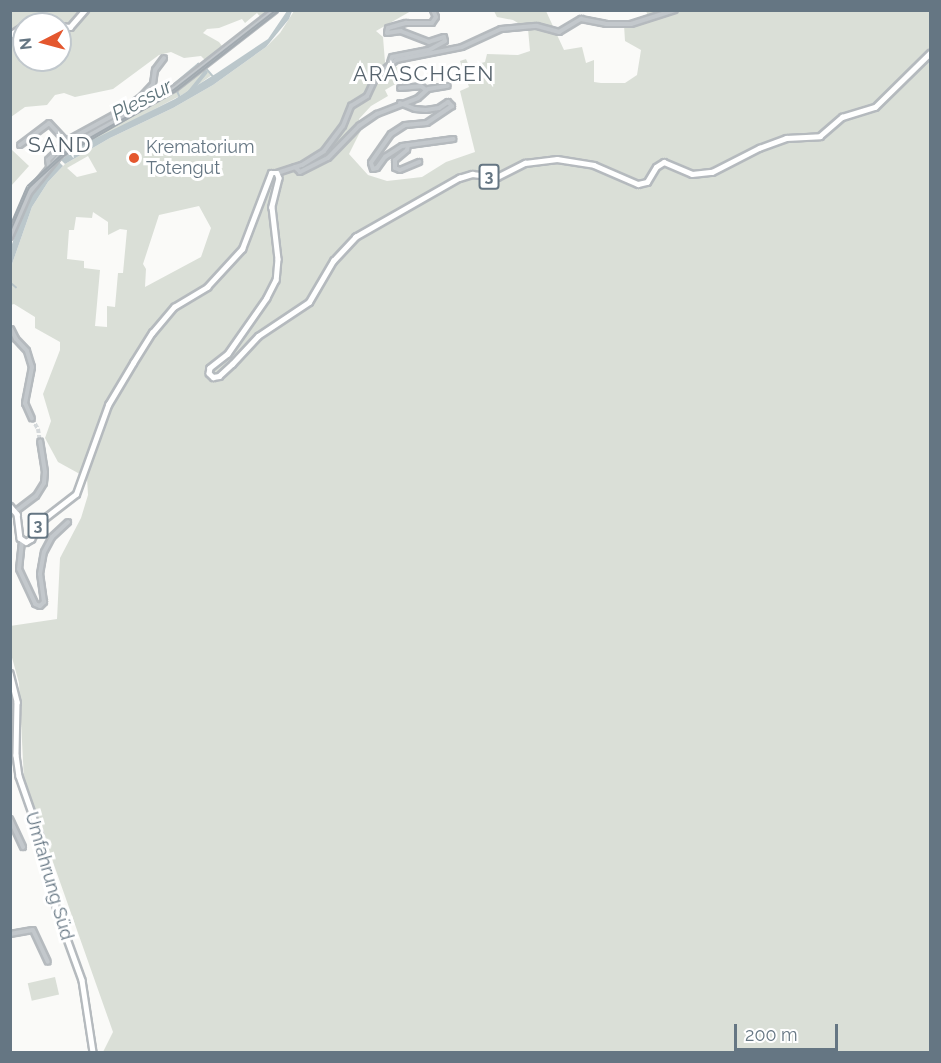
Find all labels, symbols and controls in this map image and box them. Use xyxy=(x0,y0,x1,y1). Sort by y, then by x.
north arrow xyxy=(12,12,72,72)
text: N xyxy=(16,37,36,51)
district label: ARASCHGEN xyxy=(353,61,495,87)
water label: Plessur xyxy=(108,74,176,126)
district label: SAND xyxy=(28,132,92,158)
place label: Krematorium Totengut xyxy=(146,137,255,180)
marker: Krematorium Totengut xyxy=(127,151,141,165)
road number: 3 xyxy=(478,164,500,190)
road number: 3 xyxy=(28,513,48,539)
street label: Umfahrung Süd xyxy=(20,809,78,943)
scale bar xyxy=(737,1012,840,1050)
text: 200 m xyxy=(745,1024,798,1045)

